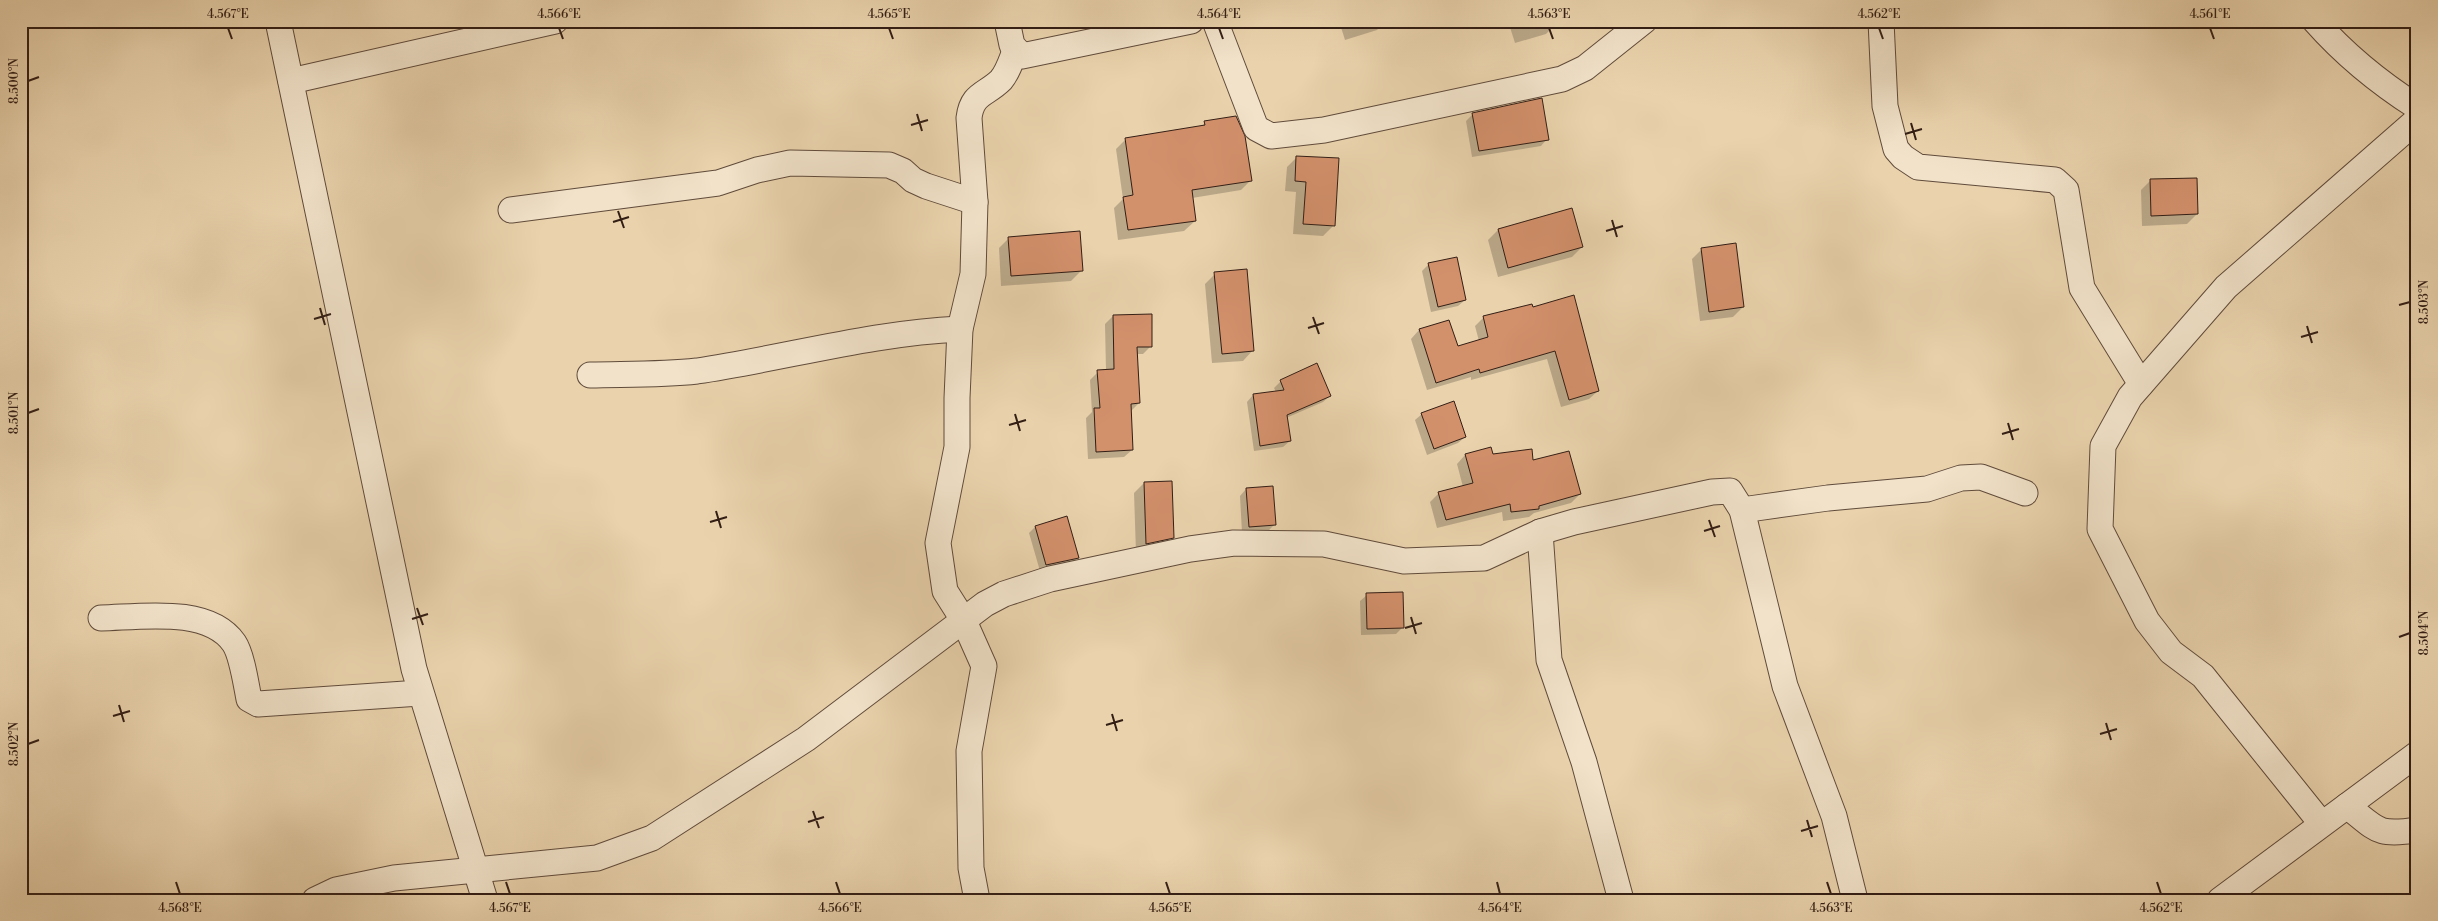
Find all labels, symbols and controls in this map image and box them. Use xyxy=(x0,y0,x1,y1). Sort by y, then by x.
text: 4.567°E xyxy=(207,7,249,22)
text: 4.566°E xyxy=(537,7,581,22)
text: 4.565°E xyxy=(868,7,911,22)
text: 4.564°E xyxy=(1197,7,1241,22)
text: 4.563°E xyxy=(1527,7,1571,22)
text: 4.562°E xyxy=(1857,7,1901,22)
text: 4.561°E xyxy=(2189,7,2231,22)
text: 8.500°N xyxy=(7,58,22,104)
text: 8.503°N xyxy=(2417,280,2432,324)
text: 8.501°N xyxy=(7,392,22,434)
text: 8.504°N xyxy=(2417,610,2432,656)
text: 8.502°N xyxy=(7,722,22,766)
text: 4.568°E xyxy=(158,901,202,916)
text: 4.567°E xyxy=(489,901,531,916)
text: 4.566°E xyxy=(818,901,862,916)
text: 4.565°E xyxy=(1149,901,1192,916)
text: 4.564°E xyxy=(1478,901,1522,916)
text: 4.563°E xyxy=(1809,901,1853,916)
text: 4.562°E xyxy=(2139,901,2183,916)

